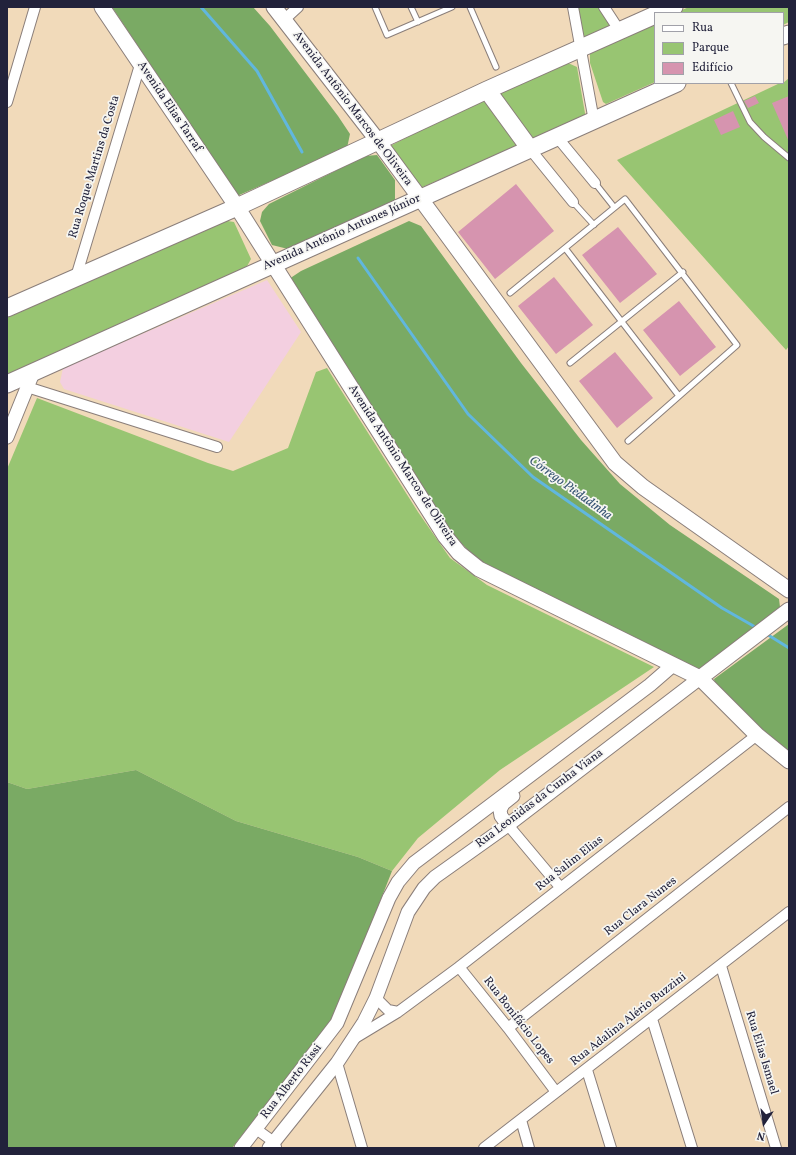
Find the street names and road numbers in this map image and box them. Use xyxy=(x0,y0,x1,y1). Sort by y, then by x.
street label: Avenida Antônio Marcos de Oliveira xyxy=(289,29,415,189)
street label: Avenida Elias Tarraf xyxy=(133,59,205,155)
street label: Rua Roque Martins da Costa xyxy=(66,94,124,240)
street label: Avenida Antônio Antunes Júnior xyxy=(261,192,423,274)
street label: Avenida Antônio Marcos de Oliveira xyxy=(344,382,460,550)
street label: Rua Leonidas da Cunha Viana xyxy=(473,746,607,852)
street label: Rua Salim Elias xyxy=(533,833,607,895)
street label: Rua Clara Nunes xyxy=(602,874,680,940)
street label: Rua Adalina Alério Buzzini xyxy=(568,970,690,1070)
street label: Rua Bonifácio Lopes xyxy=(480,975,556,1067)
street label: Rua Elias Ismael xyxy=(741,1010,781,1096)
street label: Rua Alberto Rissi xyxy=(258,1042,326,1122)

